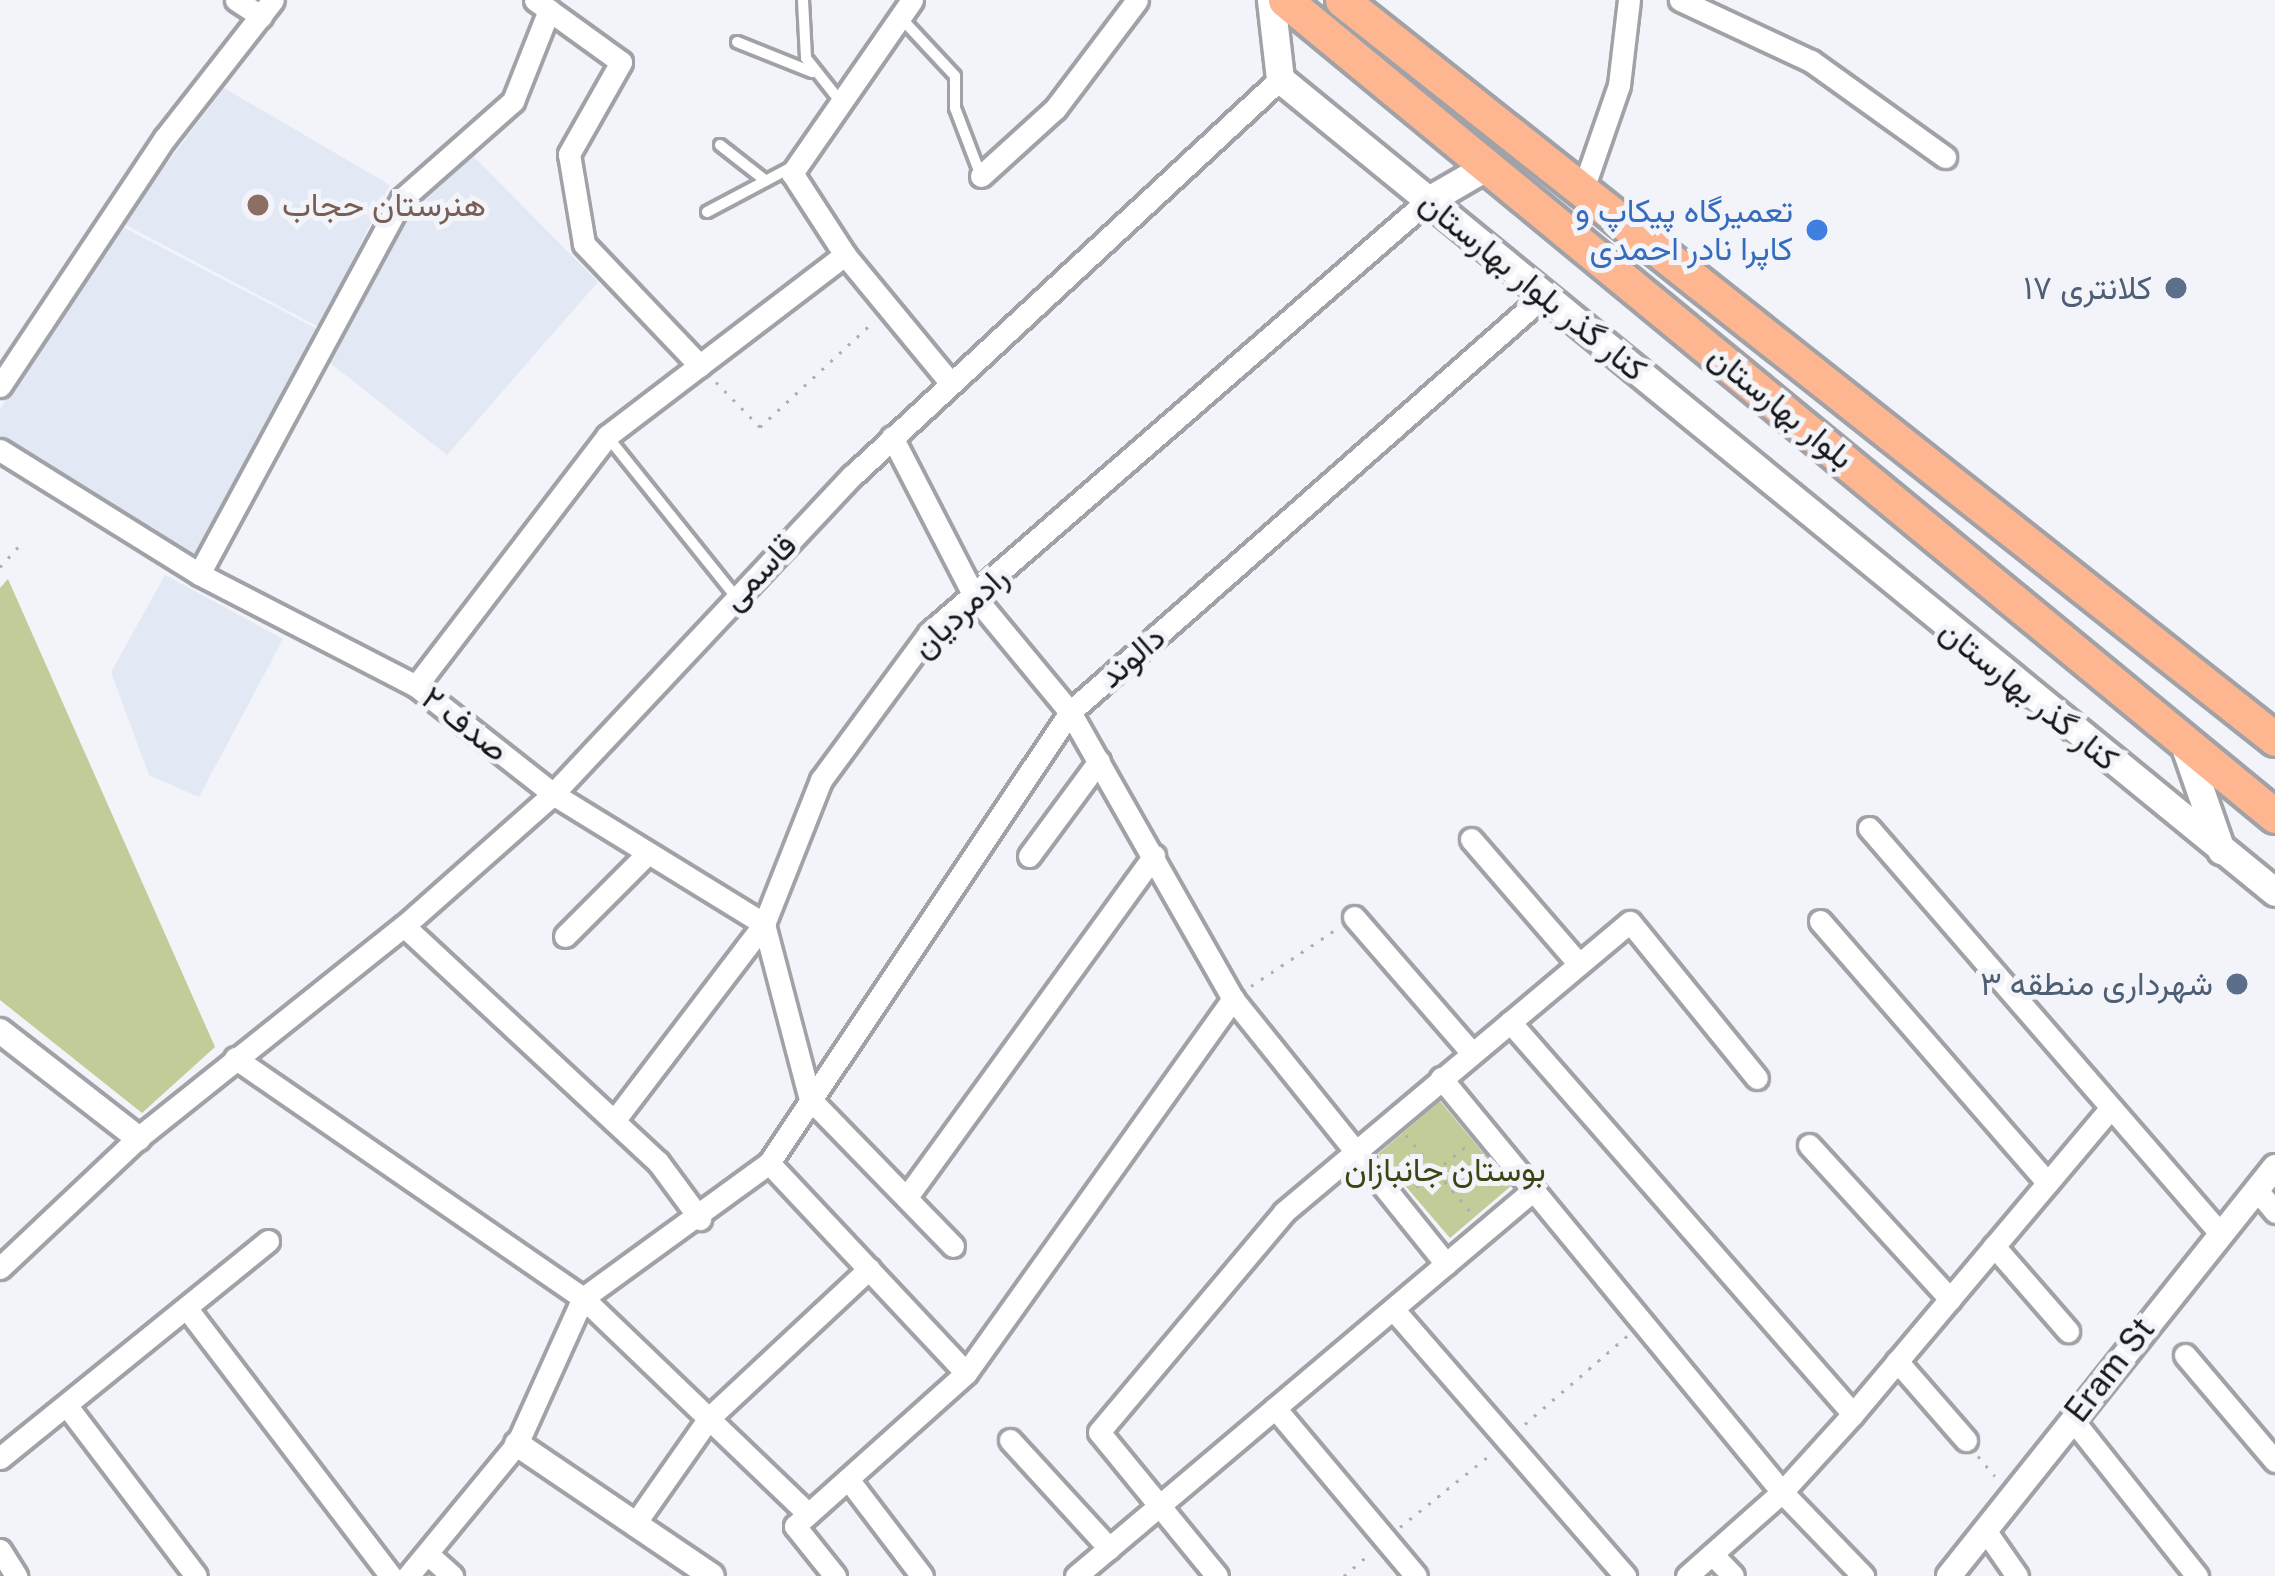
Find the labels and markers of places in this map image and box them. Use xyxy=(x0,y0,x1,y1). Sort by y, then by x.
place label: هنرستان حجاب xyxy=(282,185,486,225)
place label: تعمیرگاه پیکاپ و کاپرا نادر احمدی xyxy=(1575,191,1793,269)
marker: هنرستان حجاب xyxy=(245,192,271,218)
marker: تعمیرگاه پیکاپ و کاپرا نادر احمدی xyxy=(1804,217,1830,243)
place label: کلانتری ۱۷ xyxy=(2023,268,2152,308)
marker: کلانتری ۱۷ xyxy=(2163,275,2189,301)
place label: شهرداری منطقه ۳ xyxy=(1980,964,2213,1004)
marker: شهرداری منطقه ۳ xyxy=(2224,971,2250,997)

